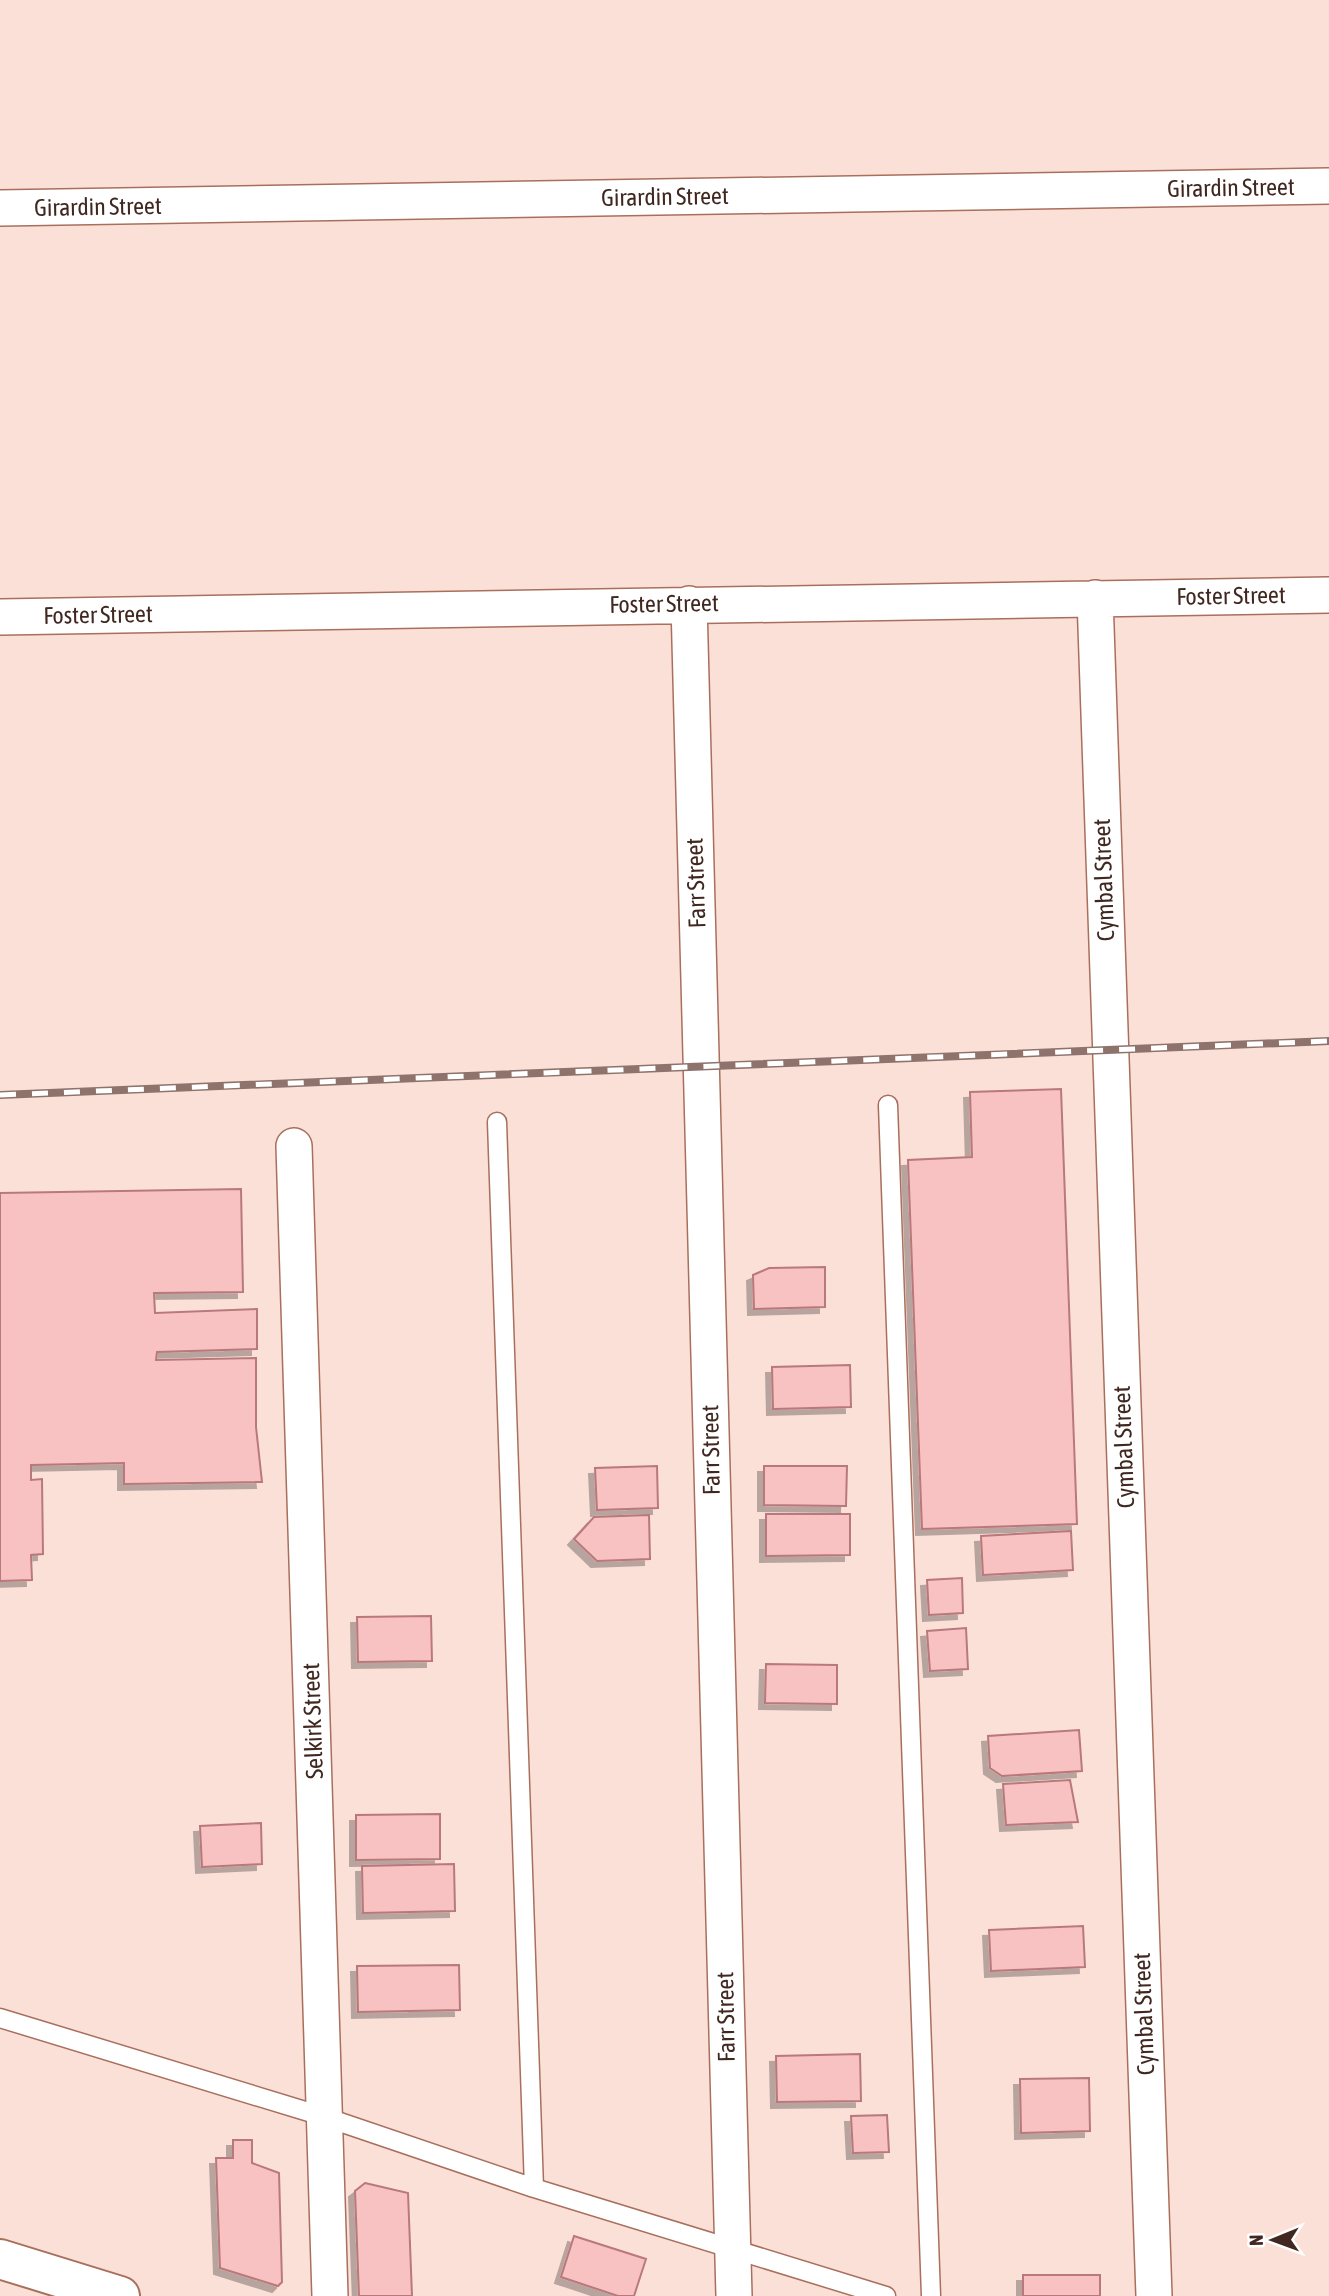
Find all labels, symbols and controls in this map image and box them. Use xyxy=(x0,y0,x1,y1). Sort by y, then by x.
street label: Girardin Street xyxy=(1167,173,1295,202)
street label: Girardin Street xyxy=(601,182,729,211)
street label: Girardin Street xyxy=(34,192,162,221)
street label: Foster Street xyxy=(1176,581,1286,610)
street label: Foster Street xyxy=(609,589,719,618)
street label: Foster Street xyxy=(43,600,153,629)
street label: Cymbal Street xyxy=(1088,818,1119,942)
street label: Farr Street xyxy=(680,837,711,929)
street label: Cymbal Street xyxy=(1108,1385,1139,1509)
street label: Farr Street xyxy=(696,1404,725,1495)
street label: Selkirk Street xyxy=(297,1662,328,1780)
street label: Cymbal Street xyxy=(1128,1952,1159,2076)
street label: Farr Street xyxy=(711,1971,740,2062)
north arrow xyxy=(1238,2205,1308,2275)
text: N xyxy=(1245,2234,1267,2246)

